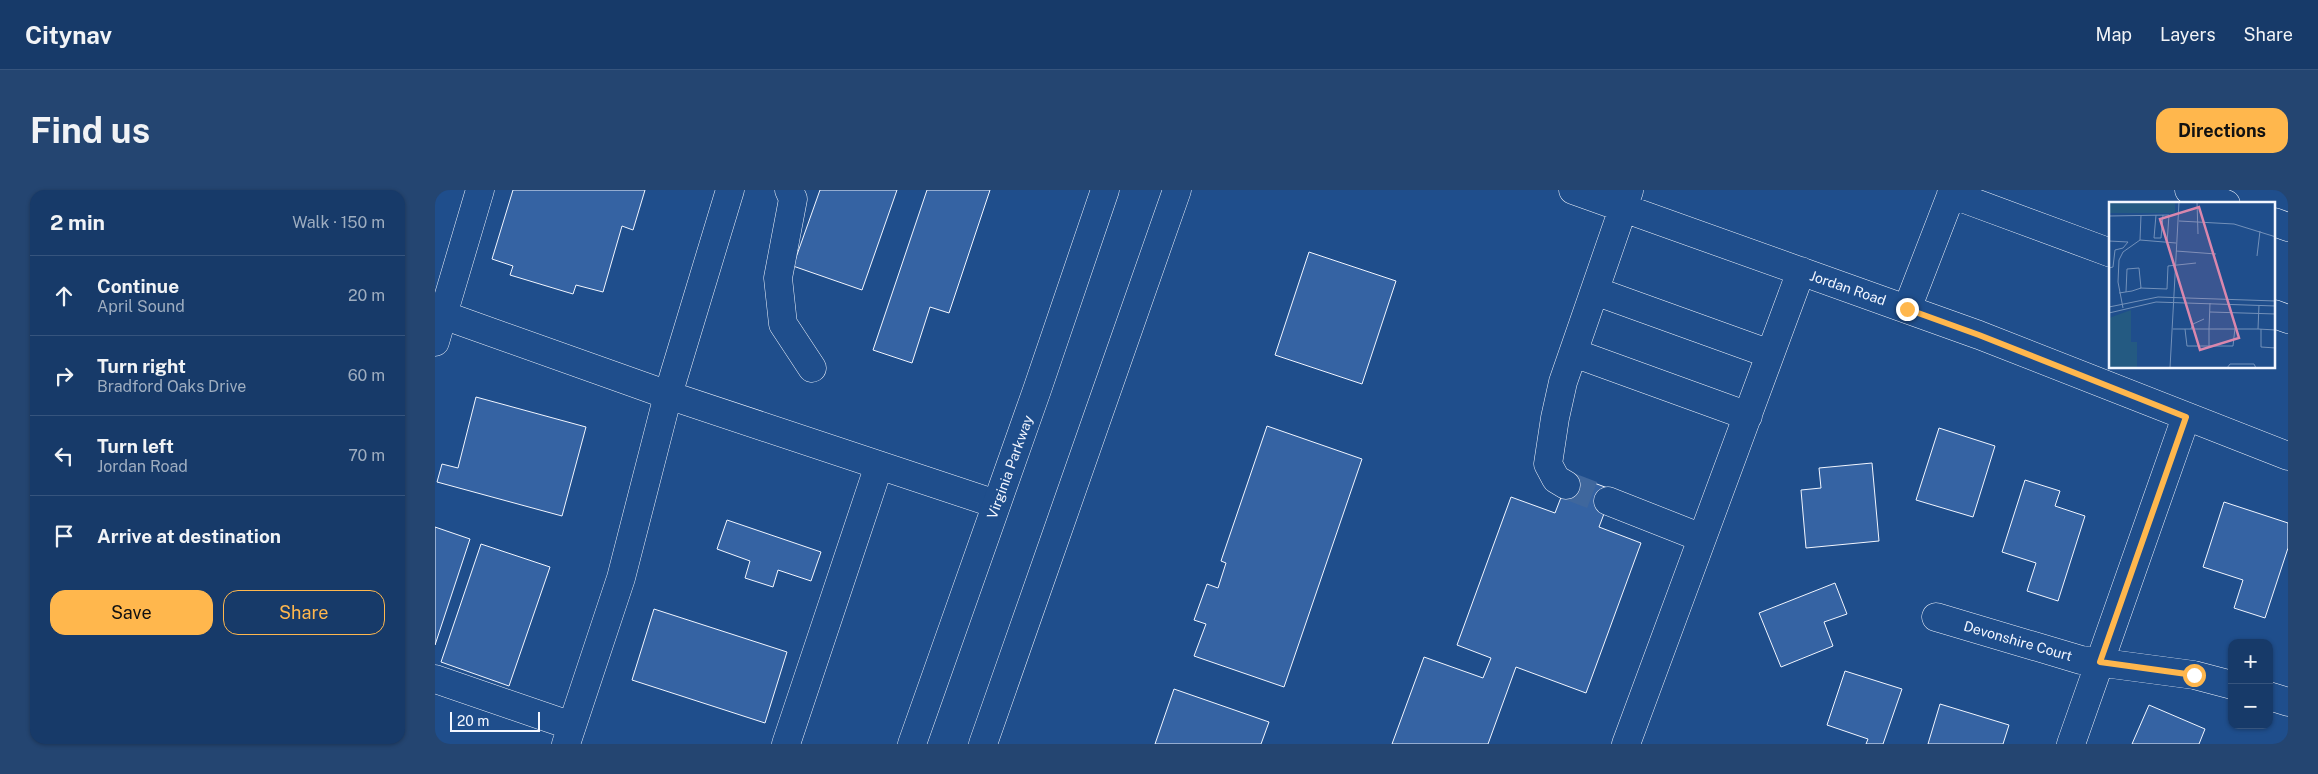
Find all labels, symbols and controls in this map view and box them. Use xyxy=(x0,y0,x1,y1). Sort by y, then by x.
text: Citynav xyxy=(25,21,112,49)
text: Map xyxy=(2096,24,2132,45)
text: Layers xyxy=(2160,24,2216,45)
text: Share xyxy=(2244,24,2293,45)
button: Directions xyxy=(2156,108,2288,153)
text: Find us xyxy=(30,110,150,151)
inset map xyxy=(2109,202,2275,369)
text: 2 min xyxy=(50,210,105,235)
text: Walk · 150 m xyxy=(292,213,385,232)
street label: Jordan Road xyxy=(1808,268,1888,308)
text: Continue xyxy=(97,275,179,297)
icon: ahead xyxy=(50,282,78,310)
text: 20 m xyxy=(348,286,385,305)
text: April Sound xyxy=(97,297,185,316)
route end xyxy=(1896,298,1919,321)
text: Turn right xyxy=(97,355,186,377)
icon: right xyxy=(50,362,78,390)
text: 60 m xyxy=(348,366,385,385)
text: Bradford Oaks Drive xyxy=(97,377,246,396)
street label: Virginia Parkway xyxy=(984,413,1036,521)
text: Turn left xyxy=(97,435,174,457)
icon: left xyxy=(50,442,78,470)
text: 70 m xyxy=(348,446,385,465)
text: Jordan Road xyxy=(97,457,188,476)
icon: arrive xyxy=(50,522,78,550)
text: Arrive at destination xyxy=(97,525,281,547)
button: Save xyxy=(50,590,213,635)
button: Share xyxy=(223,590,385,635)
street label: Devonshire Court xyxy=(1962,618,2074,664)
map controls xyxy=(2228,639,2273,729)
button: + xyxy=(2228,639,2273,684)
route start xyxy=(2183,664,2206,687)
button: − xyxy=(2228,684,2273,729)
scale bar xyxy=(450,709,540,732)
text: 20 m xyxy=(457,713,489,729)

